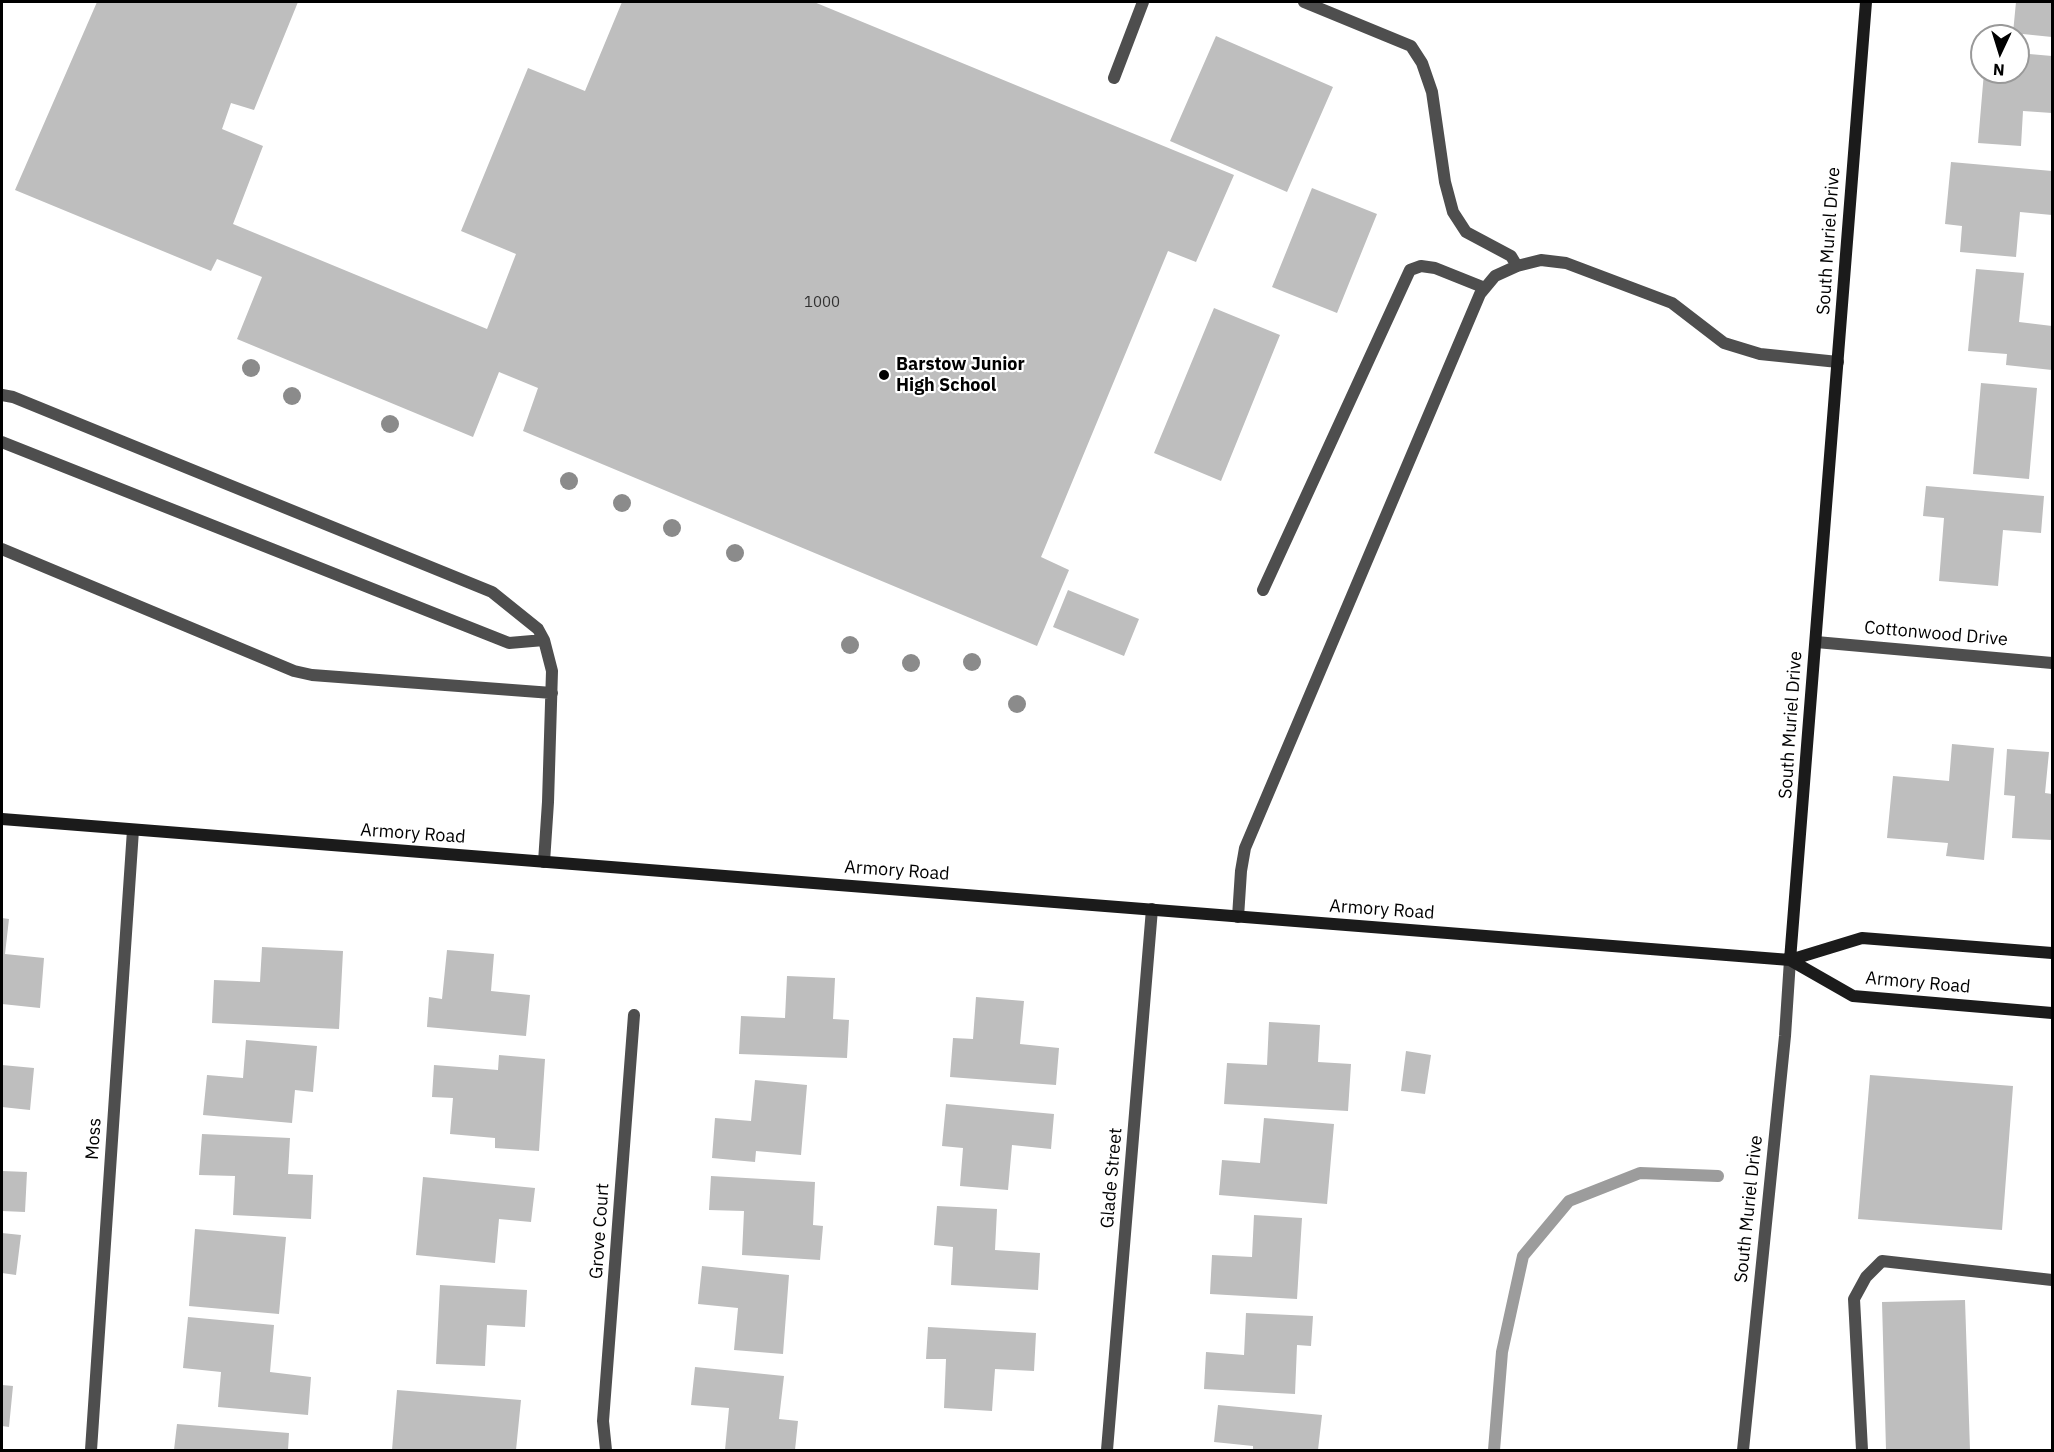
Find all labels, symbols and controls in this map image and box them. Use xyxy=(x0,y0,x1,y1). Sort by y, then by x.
north arrow xyxy=(1970,24,2030,84)
text: N xyxy=(1992,60,2005,80)
street label: South Muriel Drive xyxy=(1813,166,1845,316)
house number: 1000 xyxy=(804,294,840,312)
place label: Barstow Junior High School xyxy=(896,354,1025,397)
marker: Barstow Junior High School xyxy=(877,368,891,382)
street label: Cottonwood Drive xyxy=(1863,617,2009,651)
street label: South Muriel Drive xyxy=(1775,650,1807,800)
street label: Armory Road xyxy=(360,820,466,848)
street label: Armory Road xyxy=(844,857,950,885)
street label: Armory Road xyxy=(1329,896,1435,924)
street label: Armory Road xyxy=(1865,968,1971,998)
street label: Moss xyxy=(82,1117,106,1161)
street label: Glade Street xyxy=(1097,1127,1127,1229)
street label: South Muriel Drive xyxy=(1731,1134,1767,1284)
street label: Grove Court xyxy=(586,1182,614,1280)

